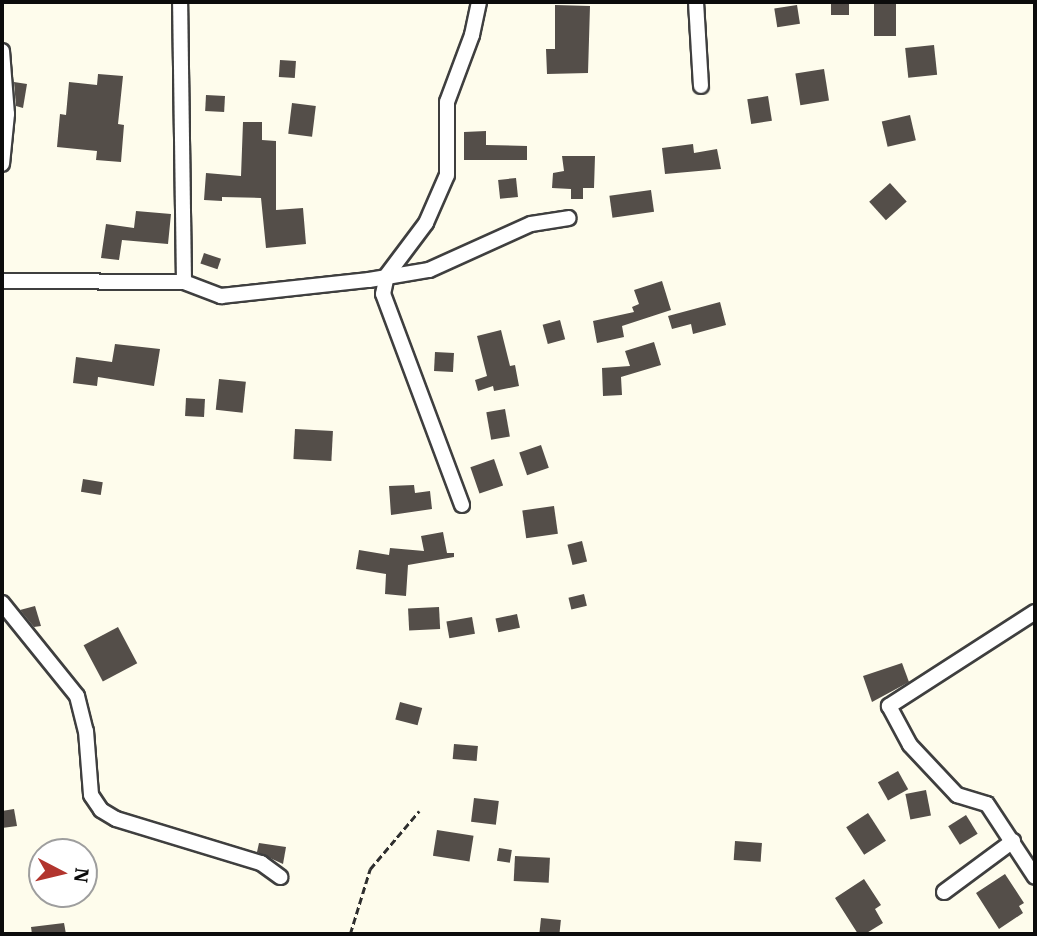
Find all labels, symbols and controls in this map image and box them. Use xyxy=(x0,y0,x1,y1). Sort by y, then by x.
north arrow xyxy=(28,838,98,908)
text: N xyxy=(69,866,95,884)

